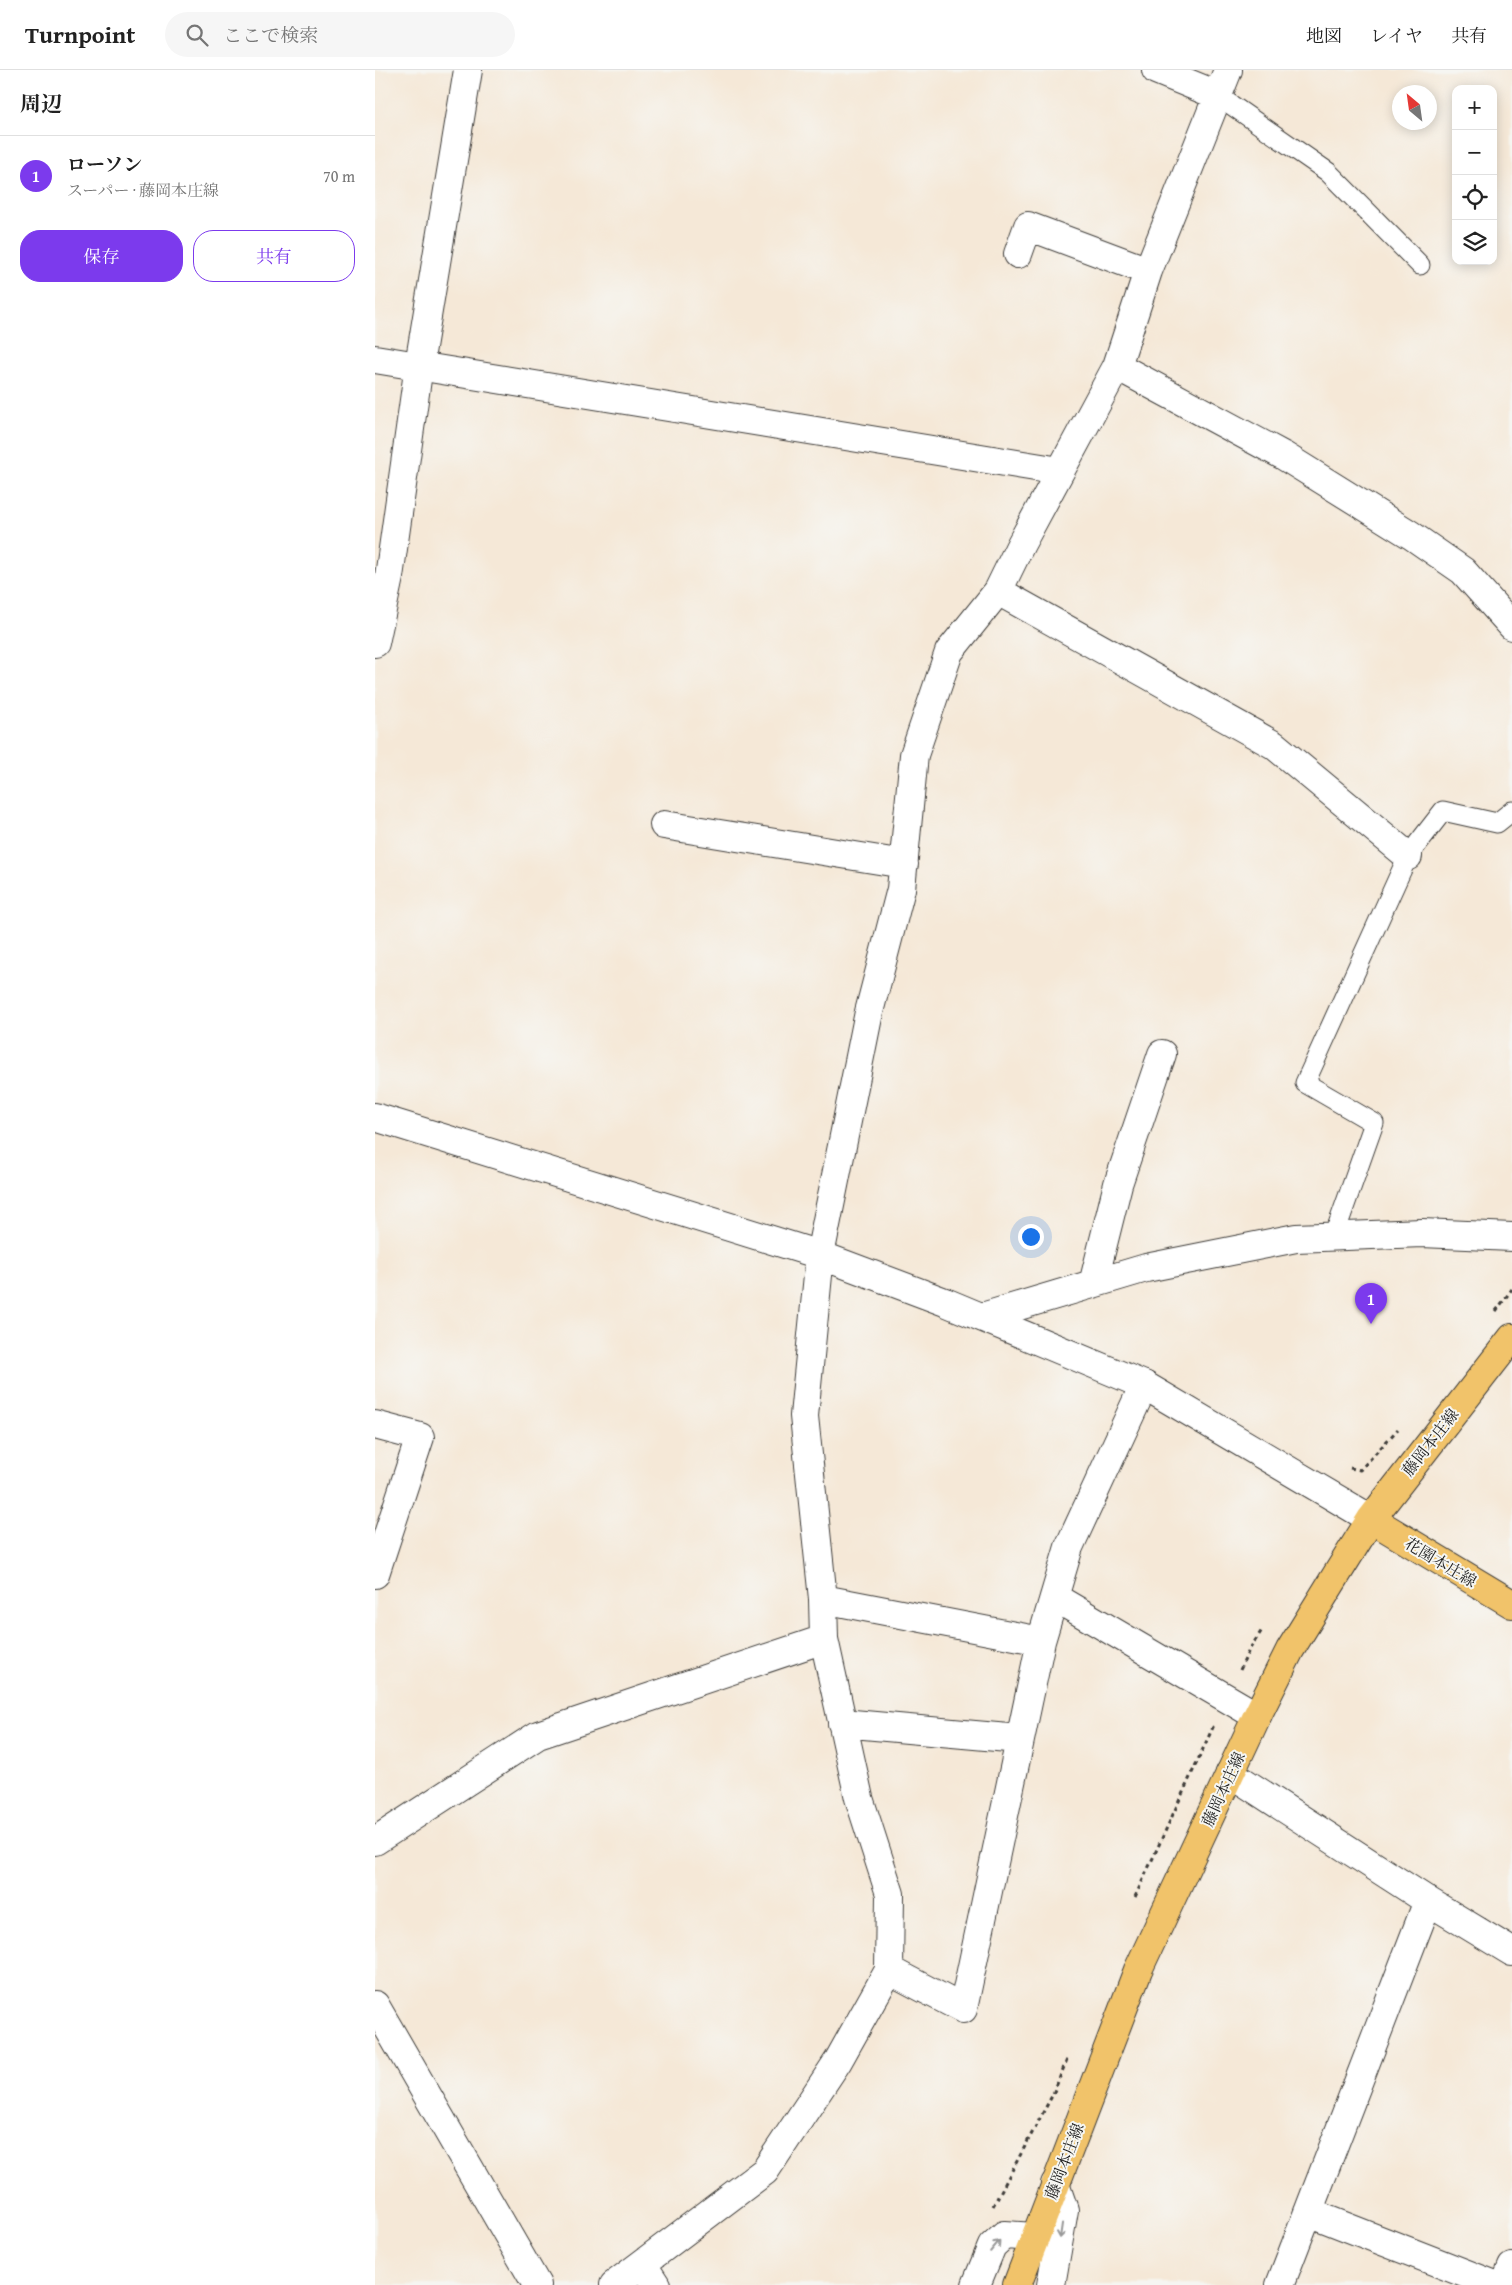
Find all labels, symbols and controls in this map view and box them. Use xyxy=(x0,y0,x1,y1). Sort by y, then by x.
search box xyxy=(165,12,515,57)
text: Turnpoint xyxy=(25,17,135,52)
icon: search xyxy=(183,21,211,49)
text: ここで検索 xyxy=(223,21,318,49)
text: 地図 xyxy=(1306,22,1342,49)
text: レイヤ xyxy=(1370,22,1423,49)
text: 共有 xyxy=(1451,22,1487,49)
north arrow xyxy=(1392,85,1437,130)
map controls xyxy=(1452,85,1497,265)
button: + xyxy=(1452,85,1497,130)
text: 周辺 xyxy=(20,88,62,119)
button: − xyxy=(1452,130,1497,175)
text: ローソン xyxy=(67,150,142,178)
text: 1 xyxy=(32,164,40,188)
text: 70 m xyxy=(323,164,355,188)
button: locate xyxy=(1452,175,1497,220)
text: スーパー · 藤岡本庄線 xyxy=(67,178,219,202)
button: layers xyxy=(1452,220,1497,265)
button: 保存 xyxy=(20,230,183,282)
button: 共有 xyxy=(193,230,355,282)
your location xyxy=(1018,1224,1044,1250)
pin: 1 xyxy=(1355,1283,1387,1324)
street label: 藤岡本庄線 xyxy=(1396,1403,1464,1481)
street label: 花園本庄線 xyxy=(1401,1531,1481,1593)
street label: 藤岡本庄線 xyxy=(1195,1748,1251,1830)
street label: 藤岡本庄線 xyxy=(1038,2119,1090,2203)
one-way arrow xyxy=(1055,2222,1065,2238)
one-way arrow xyxy=(989,2239,1000,2252)

